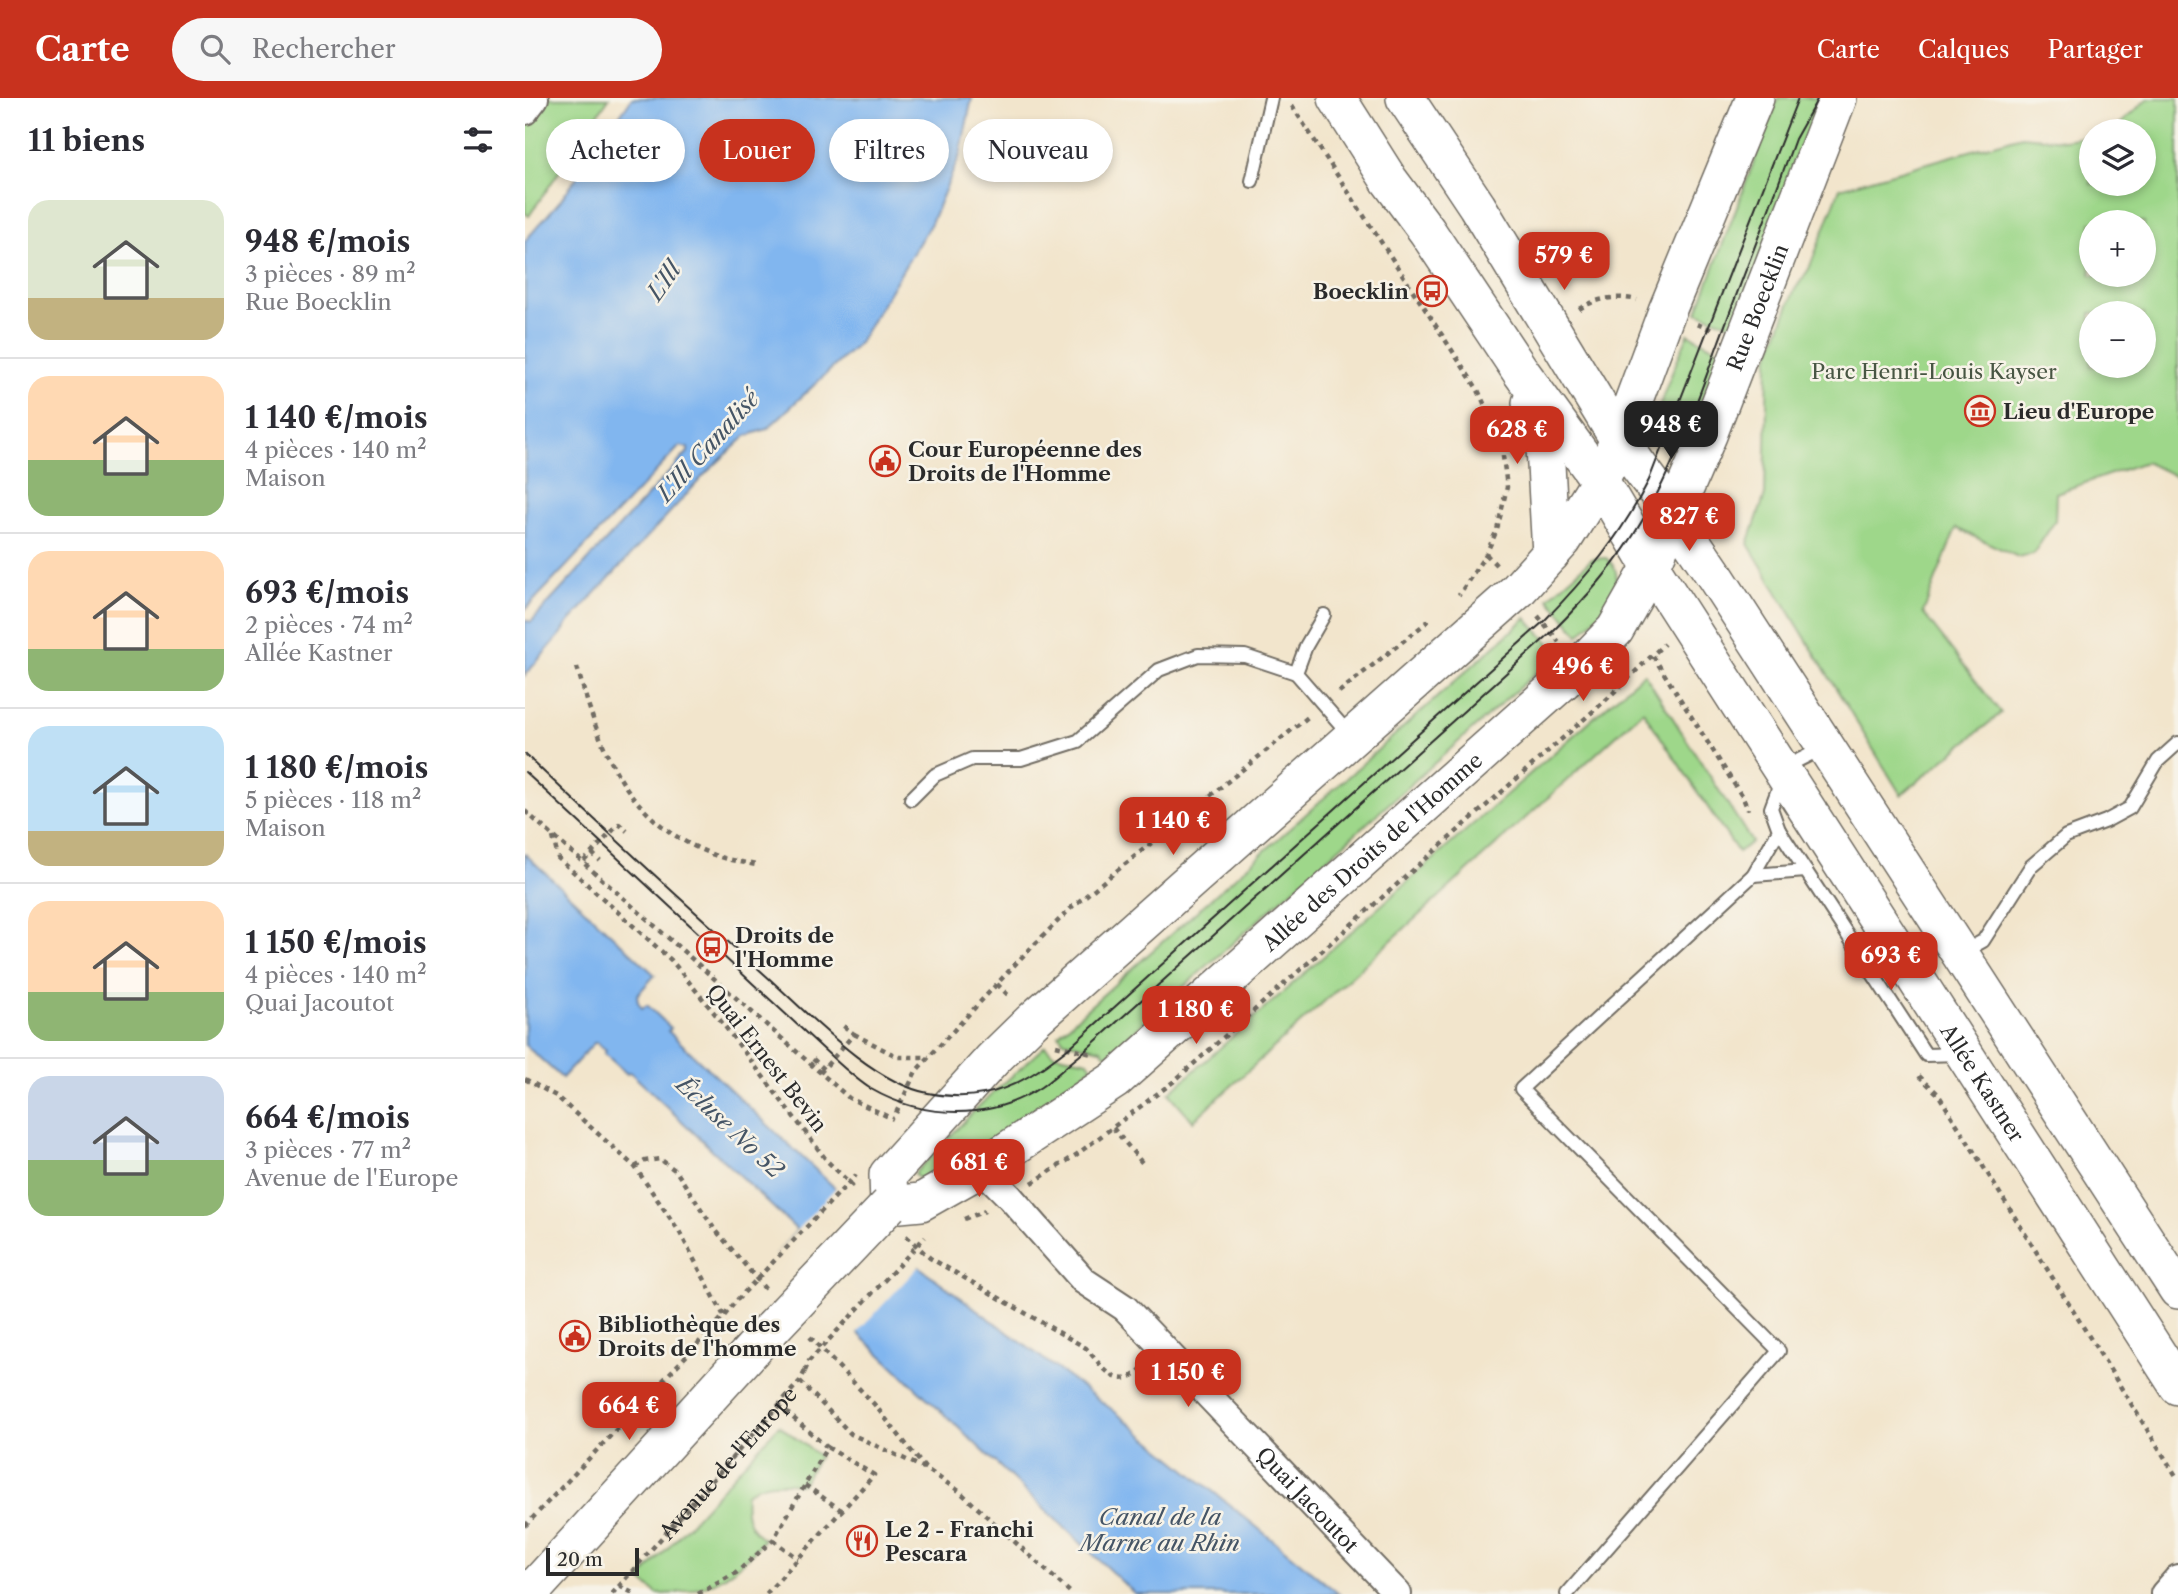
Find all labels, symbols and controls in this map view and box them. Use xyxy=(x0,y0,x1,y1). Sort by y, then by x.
search box xyxy=(172,18,662,81)
text: Carte xyxy=(35,29,130,70)
icon: search xyxy=(196,30,234,68)
text: Rechercher xyxy=(252,33,396,65)
text: Carte xyxy=(1817,35,1880,64)
text: Calques xyxy=(1918,35,2009,64)
text: Partager xyxy=(2047,35,2143,64)
chip: Acheter xyxy=(546,119,685,182)
chip: Louer xyxy=(699,119,815,182)
chip: Filtres xyxy=(829,119,949,182)
chip: Nouveau xyxy=(963,119,1113,182)
map controls xyxy=(2079,119,2156,378)
button: layers xyxy=(2079,119,2156,196)
icon: filters xyxy=(459,121,497,159)
text: 11 biens xyxy=(28,122,145,159)
button: + xyxy=(2079,210,2156,287)
text: 948 €/mois xyxy=(245,223,411,260)
icon: home xyxy=(84,228,168,312)
pin: 579 € xyxy=(1515,232,1613,292)
street label: Rue Boecklin xyxy=(1721,240,1793,374)
text: 579 € xyxy=(1535,241,1593,269)
water label: L'Ill xyxy=(640,254,689,307)
text: 3 pièces · 89 m² xyxy=(245,260,416,288)
bus stop icon: Boecklin xyxy=(1415,274,1449,308)
place label: Boecklin xyxy=(1313,279,1410,304)
text: Rue Boecklin xyxy=(245,288,392,316)
button: − xyxy=(2079,301,2156,378)
park label: Parc Henri-Louis Kayser xyxy=(1811,359,2057,384)
water label: L'Ill Canalisé xyxy=(650,383,766,509)
museum icon: Lieu d'Europe xyxy=(1963,394,1997,428)
text: 1 140 €/mois xyxy=(245,399,428,436)
place label: Lieu d'Europe xyxy=(2003,399,2154,424)
pin: 948 € xyxy=(1622,402,1720,461)
icon: home xyxy=(84,404,168,488)
pin: 628 € xyxy=(1468,406,1566,466)
text: 948 € xyxy=(1640,410,1702,438)
text: 628 € xyxy=(1486,415,1548,443)
text: 4 pièces · 140 m² xyxy=(245,436,427,464)
place label: Cour Européenne des Droits de l'Homme xyxy=(908,437,1142,486)
public building icon: Cour Européenne des Droits de l'Homme xyxy=(868,444,902,478)
text: Maison xyxy=(245,464,326,492)
pin: 827 € xyxy=(1640,494,1738,553)
text: 827 € xyxy=(1659,502,1719,530)
text: 693 €/mois xyxy=(245,574,409,611)
icon: home xyxy=(84,579,168,663)
text: 2 pièces · 74 m² xyxy=(245,611,413,639)
text: Allée Kastner xyxy=(245,639,393,667)
pin: 496 € xyxy=(1534,644,1632,703)
text: 496 € xyxy=(1552,652,1614,680)
street label: Allée des Droits de l'Homme xyxy=(1256,747,1487,956)
text: 1 180 €/mois xyxy=(245,749,428,786)
icon: home xyxy=(84,754,168,838)
text: 5 pièces · 118 m² xyxy=(245,786,421,814)
pin: 1 140 € xyxy=(1108,798,1238,857)
text: 1 140 € xyxy=(1135,806,1211,834)
text: Maison xyxy=(245,814,326,842)
place label: Droits de l'Homme xyxy=(735,923,834,972)
text: 1 150 €/mois xyxy=(245,924,427,961)
icon: home xyxy=(84,929,168,1013)
bus stop icon: Droits de l'Homme xyxy=(695,930,729,964)
pin: 693 € xyxy=(1842,932,1940,992)
text: 693 € xyxy=(1861,941,1921,969)
text: 4 pièces · 140 m² xyxy=(245,961,427,989)
street label: Quai Ernest Bevin xyxy=(702,979,832,1137)
pin: 1 180 € xyxy=(1131,986,1261,1046)
text: Quai Jacoutot xyxy=(245,989,394,1017)
text: 1 180 € xyxy=(1158,995,1234,1023)
street label: Allée Kastner xyxy=(1935,1018,2030,1146)
water label: Écluse No 52 xyxy=(669,1069,790,1184)
text: 664 €/mois xyxy=(245,1099,410,1136)
icon: home xyxy=(84,1104,168,1188)
text: 3 pièces · 77 m² xyxy=(245,1136,411,1164)
pin: 681 € xyxy=(930,1140,1028,1199)
text: 681 € xyxy=(950,1148,1008,1176)
text: Avenue de l'Europe xyxy=(245,1164,458,1192)
place label: Bibliothèque des Droits de l'homme xyxy=(598,1312,797,1361)
public building icon: Bibliothèque des Droits de l'homme xyxy=(558,1319,592,1353)
pin: 1 150 € xyxy=(1123,1350,1253,1409)
text: 1 150 € xyxy=(1151,1358,1225,1386)
street label: Avenue de l'Europe xyxy=(653,1381,802,1545)
pin: 664 € xyxy=(580,1382,678,1442)
text: 664 € xyxy=(598,1391,660,1419)
street label: Quai Jacoutot xyxy=(1252,1442,1364,1558)
water label: Canal de la Marne au Rhin xyxy=(1077,1503,1240,1557)
place label: Le 2 - Franchi Pescara xyxy=(885,1517,1034,1566)
restaurant icon: Le 2 - Franchi Pescara xyxy=(845,1524,879,1558)
scale bar xyxy=(546,1545,639,1577)
text: 20 m xyxy=(557,1548,603,1571)

